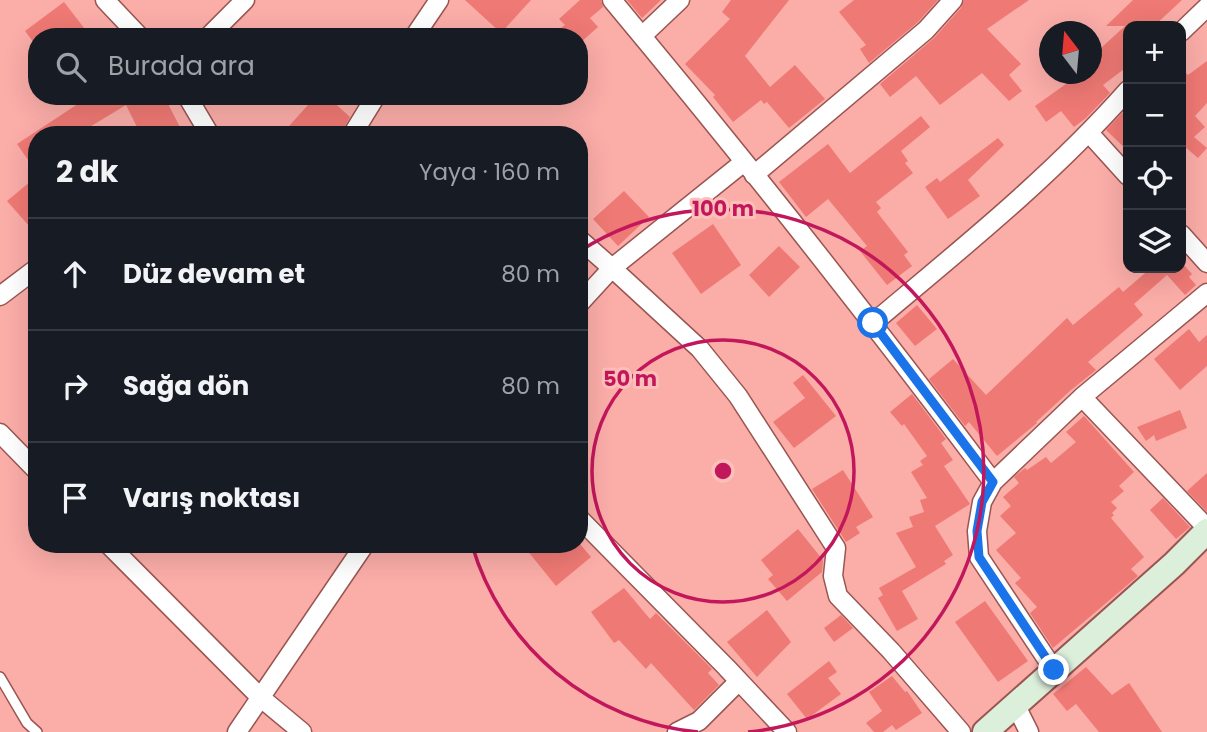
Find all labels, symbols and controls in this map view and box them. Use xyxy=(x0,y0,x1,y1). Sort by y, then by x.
north arrow xyxy=(1039,21,1102,84)
map controls xyxy=(1123,21,1186,273)
button: + xyxy=(1123,21,1186,84)
search box xyxy=(28,28,588,105)
icon: search xyxy=(52,48,90,86)
text: Burada ara xyxy=(108,48,255,84)
button: − xyxy=(1123,84,1186,147)
button: locate xyxy=(1123,147,1186,210)
text: 2 dk xyxy=(56,150,118,193)
text: Yaya · 160 m xyxy=(419,156,560,188)
text: 100 m xyxy=(692,194,754,223)
button: layers xyxy=(1123,210,1186,273)
icon: ahead xyxy=(56,255,94,293)
text: Düz devam et xyxy=(123,256,305,292)
text: 80 m xyxy=(501,258,560,290)
route start xyxy=(857,307,888,338)
text: 50 m xyxy=(603,364,657,393)
icon: right xyxy=(56,367,94,405)
text: Sağa dön xyxy=(123,368,249,404)
text: 80 m xyxy=(501,370,560,402)
centre of rings xyxy=(711,459,735,483)
icon: arrive xyxy=(56,479,94,517)
text: Varış noktası xyxy=(123,480,300,516)
route end xyxy=(1038,654,1069,685)

